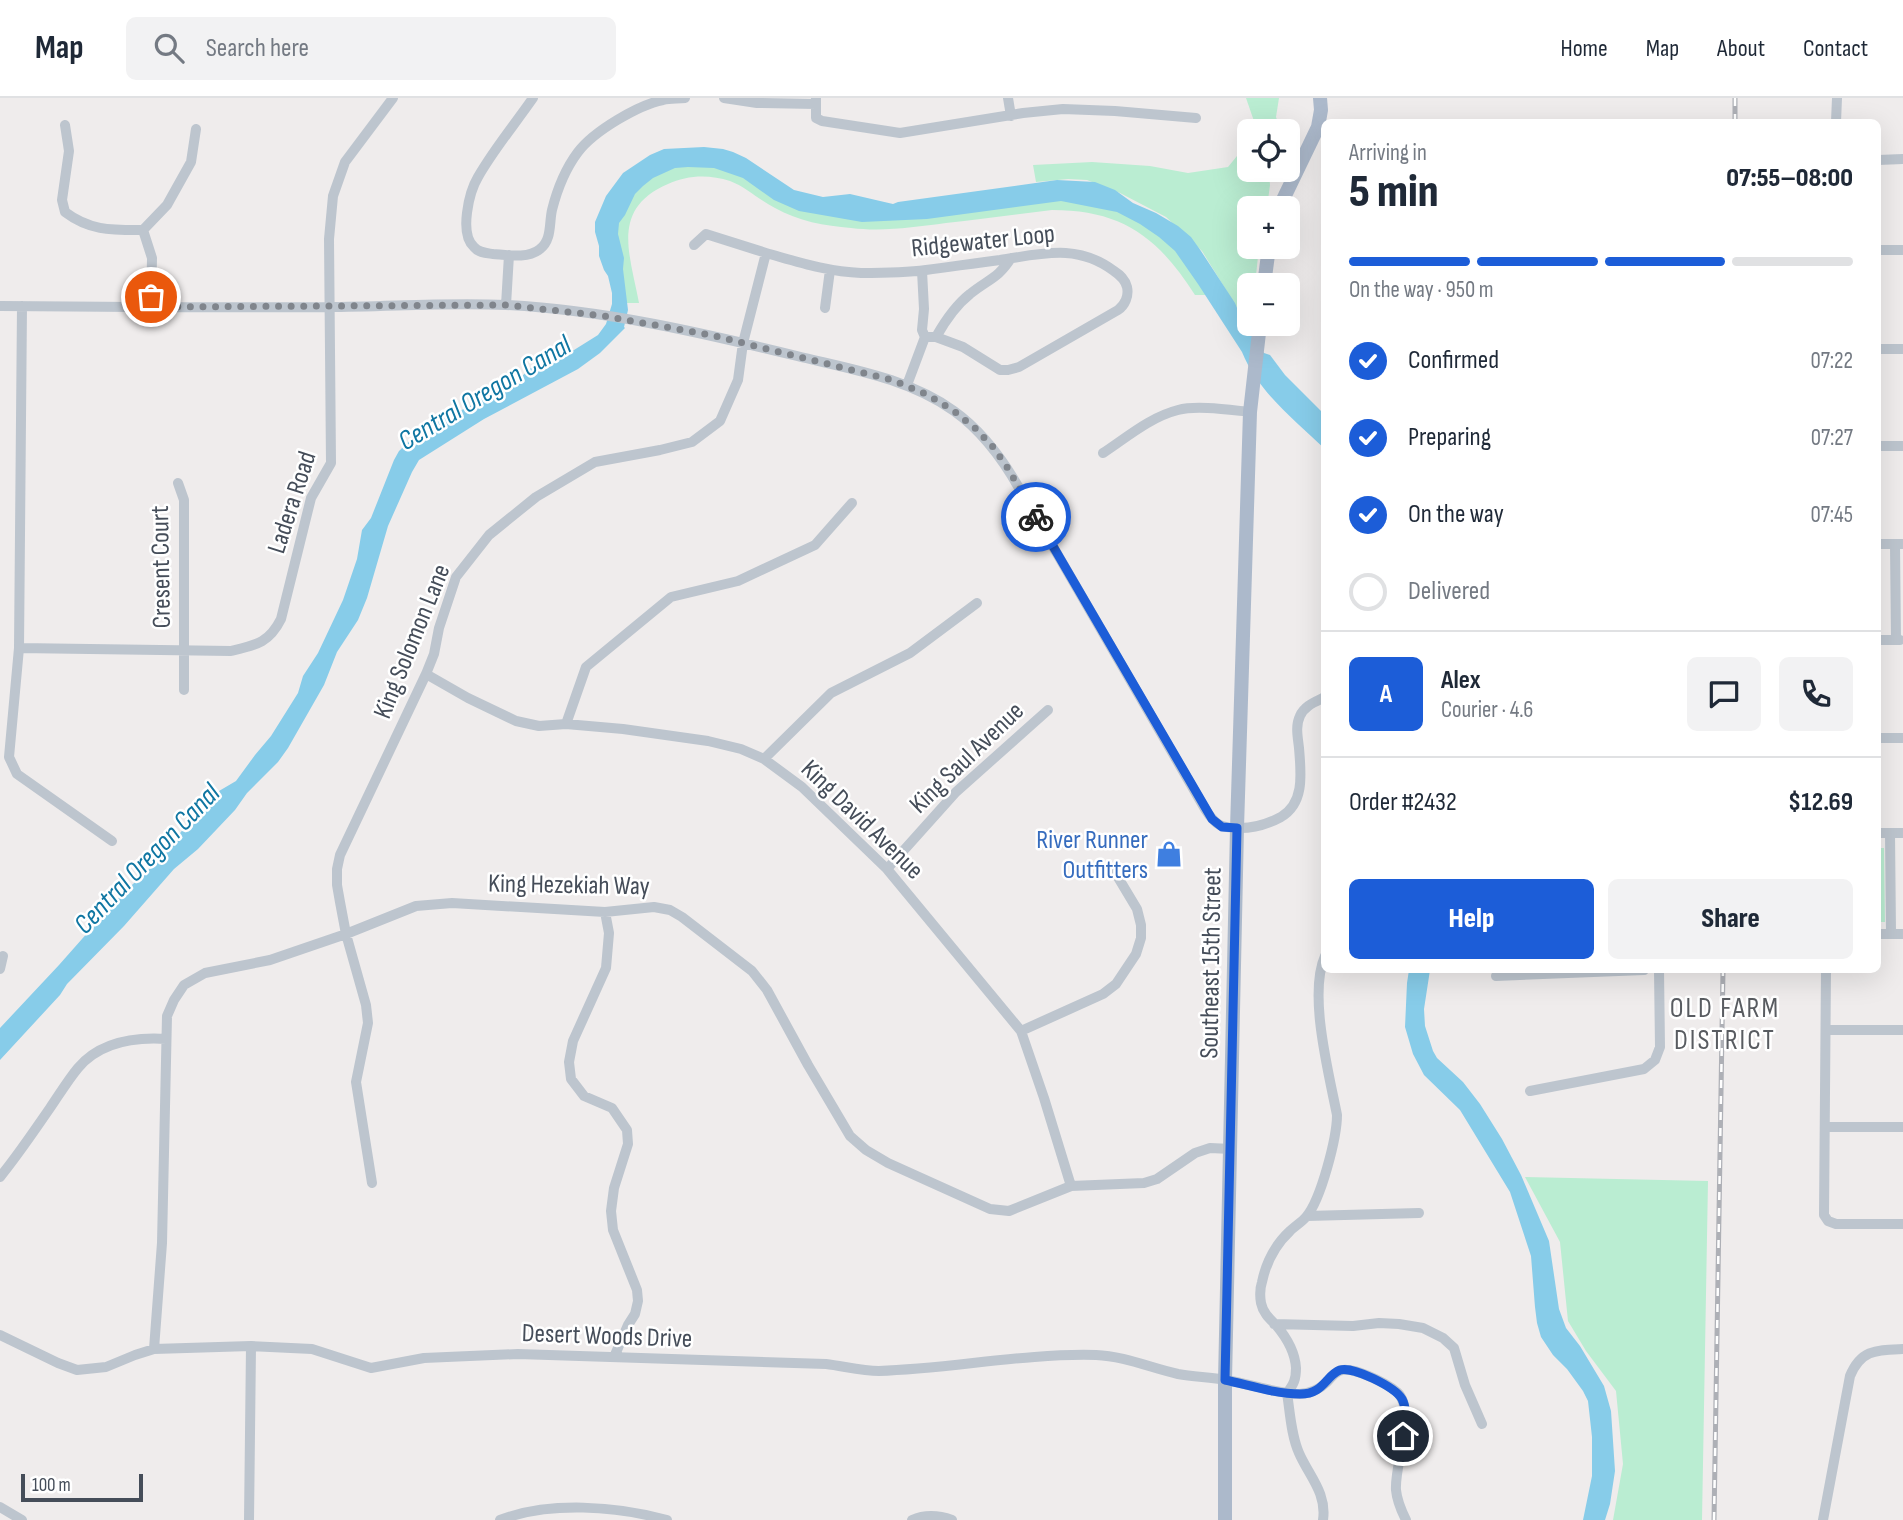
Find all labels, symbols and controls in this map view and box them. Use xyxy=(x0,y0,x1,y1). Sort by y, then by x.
search box xyxy=(126,17,616,80)
text: Map xyxy=(35,28,84,68)
icon: search xyxy=(150,29,188,67)
text: Search here xyxy=(206,33,309,64)
text: Home xyxy=(1560,34,1608,63)
text: Map xyxy=(1646,34,1679,63)
text: About xyxy=(1717,34,1765,63)
text: Contact xyxy=(1803,34,1868,63)
map controls xyxy=(1237,119,1300,336)
button: locate xyxy=(1237,119,1300,182)
text: Arriving in xyxy=(1349,139,1427,167)
text: 07:55–08:00 xyxy=(1726,163,1853,194)
text: 5 min xyxy=(1349,165,1439,220)
button: + xyxy=(1237,196,1300,259)
street label: Ridgewater Loop xyxy=(910,219,1056,264)
pin xyxy=(121,267,181,327)
button: − xyxy=(1237,273,1300,336)
text: On the way · 950 m xyxy=(1349,276,1494,304)
icon: bag xyxy=(132,278,170,316)
water label: Central Oregon Canal xyxy=(392,328,578,458)
icon: check xyxy=(1349,342,1387,380)
text: Confirmed xyxy=(1408,345,1499,376)
text: 07:22 xyxy=(1810,347,1853,375)
icon: check xyxy=(1349,419,1387,457)
text: Preparing xyxy=(1408,422,1491,453)
text: 07:27 xyxy=(1811,424,1853,452)
street label: Ladera Road xyxy=(261,448,323,557)
courier xyxy=(1001,482,1071,552)
icon: check xyxy=(1349,496,1387,534)
icon: bike xyxy=(1017,498,1055,536)
text: On the way xyxy=(1408,499,1504,530)
text: 07:45 xyxy=(1810,501,1853,529)
street label: Cresent Court xyxy=(145,505,178,629)
street label: King Solomon Lane xyxy=(367,560,457,723)
text: Delivered xyxy=(1408,576,1490,607)
button: chat xyxy=(1687,657,1761,731)
button: phone xyxy=(1779,657,1853,731)
text: Alex xyxy=(1441,665,1481,696)
text: A xyxy=(1380,679,1392,710)
street label: King Saul Avenue xyxy=(903,696,1031,820)
text: Courier · 4.6 xyxy=(1441,696,1533,724)
street label: King David Avenue xyxy=(794,754,930,886)
water label: Central Oregon Canal xyxy=(67,776,228,941)
text: Order #2432 xyxy=(1349,787,1457,818)
text: $12.69 xyxy=(1788,787,1853,818)
place label: River Runner Outfitters xyxy=(1036,825,1149,886)
shop icon: River Runner Outfitters xyxy=(1154,839,1184,869)
street label: Southeast 15th Street xyxy=(1194,867,1229,1059)
street label: King Hezekiah Way xyxy=(488,869,650,902)
button: Help xyxy=(1349,879,1594,959)
button: Share xyxy=(1608,879,1853,959)
district label: OLD FARM DISTRICT xyxy=(1670,992,1780,1057)
street label: Desert Woods Drive xyxy=(521,1318,693,1355)
pin xyxy=(1373,1406,1433,1466)
icon: home xyxy=(1384,1417,1422,1455)
scale bar xyxy=(21,1471,144,1503)
text: 100 m xyxy=(32,1474,71,1497)

